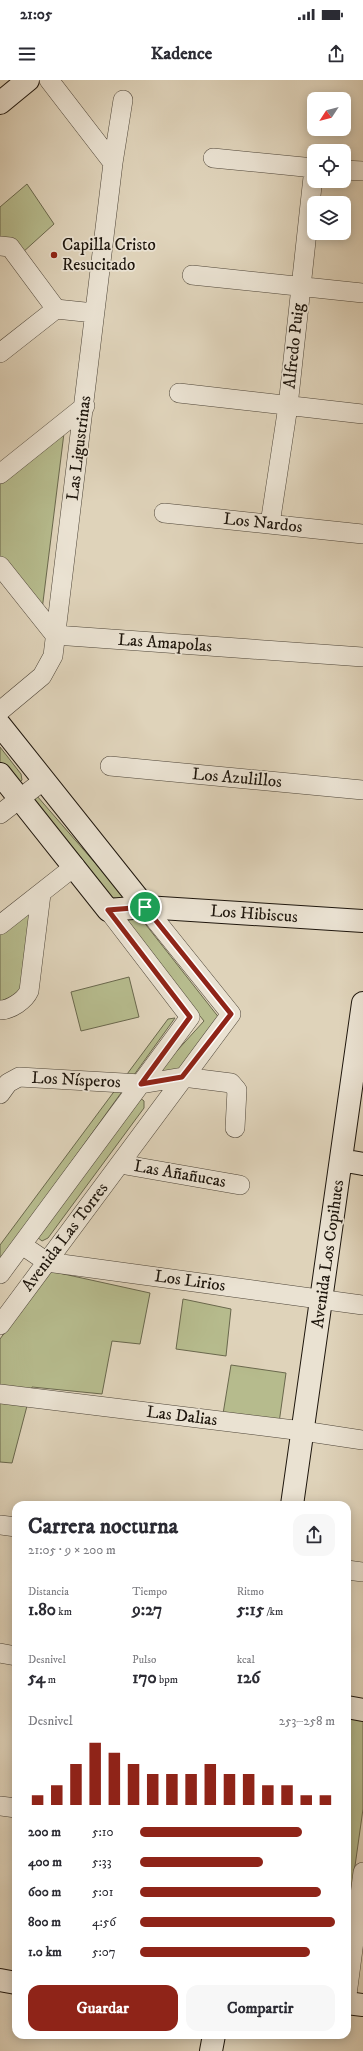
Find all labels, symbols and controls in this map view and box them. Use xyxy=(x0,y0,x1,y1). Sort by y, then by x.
text: 21:05 xyxy=(20,5,52,24)
icon: menu xyxy=(16,43,38,65)
text: Kadence xyxy=(151,43,212,65)
icon: share xyxy=(325,43,347,65)
north arrow xyxy=(307,92,351,136)
map controls xyxy=(307,92,351,240)
button: locate xyxy=(307,144,351,188)
button: layers xyxy=(307,196,351,240)
place label: Capilla Cristo Resucitado xyxy=(62,234,156,276)
marker: Capilla Cristo Resucitado xyxy=(49,250,59,260)
street label: Alfredo Puig xyxy=(279,301,310,390)
street label: Las Ligustrinas xyxy=(62,394,96,502)
street label: Los Nardos xyxy=(222,508,304,538)
street label: Las Amapolas xyxy=(117,629,213,657)
street label: Los Azulillos xyxy=(191,763,283,793)
pin xyxy=(128,890,162,924)
icon: arrive xyxy=(134,896,156,918)
street label: Los Hibiscus xyxy=(209,900,299,928)
street label: Los Nísperos xyxy=(31,1067,121,1093)
street label: Las Añañucas xyxy=(132,1155,228,1193)
street label: Avenida Las Torres xyxy=(17,1178,113,1296)
street label: Avenida Los Copihues xyxy=(307,1178,349,1330)
street label: Los Lirios xyxy=(153,1265,227,1297)
street label: Las Dalias xyxy=(145,1401,219,1431)
text: Carrera nocturna xyxy=(28,1513,178,1540)
button: share xyxy=(293,1514,335,1556)
text: 21:05 · 9 × 200 m xyxy=(28,1542,116,1558)
text: Distancia xyxy=(28,1585,69,1599)
text: Tiempo xyxy=(132,1585,167,1599)
text: Ritmo xyxy=(237,1585,264,1599)
text: 1.80 xyxy=(28,1599,56,1621)
text: 9:27 xyxy=(132,1599,162,1621)
text: 5:15 xyxy=(237,1599,264,1621)
text: km xyxy=(56,1605,72,1619)
text: /km xyxy=(264,1605,283,1619)
text: Desnivel xyxy=(28,1653,66,1667)
text: Pulso xyxy=(132,1653,156,1667)
text: kcal xyxy=(237,1653,255,1667)
text: 54 xyxy=(28,1667,45,1689)
text: 170 xyxy=(132,1667,157,1689)
text: 126 xyxy=(237,1667,260,1689)
text: m xyxy=(45,1673,56,1687)
text: bpm xyxy=(157,1673,178,1687)
text: Desnivel xyxy=(28,1713,73,1729)
text: 253–258 m xyxy=(279,1713,335,1729)
text: 200 m xyxy=(28,1824,61,1840)
text: 5:10 xyxy=(92,1824,114,1840)
text: 400 m xyxy=(28,1854,62,1870)
text: 5:33 xyxy=(92,1854,112,1870)
text: 600 m xyxy=(28,1884,61,1900)
text: 5:01 xyxy=(92,1884,114,1900)
text: 800 m xyxy=(28,1914,61,1930)
text: 4:56 xyxy=(92,1914,116,1930)
text: 1.0 km xyxy=(28,1944,62,1960)
text: 5:07 xyxy=(92,1944,116,1960)
button: Guardar xyxy=(28,1985,178,2031)
button: Compartir xyxy=(186,1985,335,2031)

